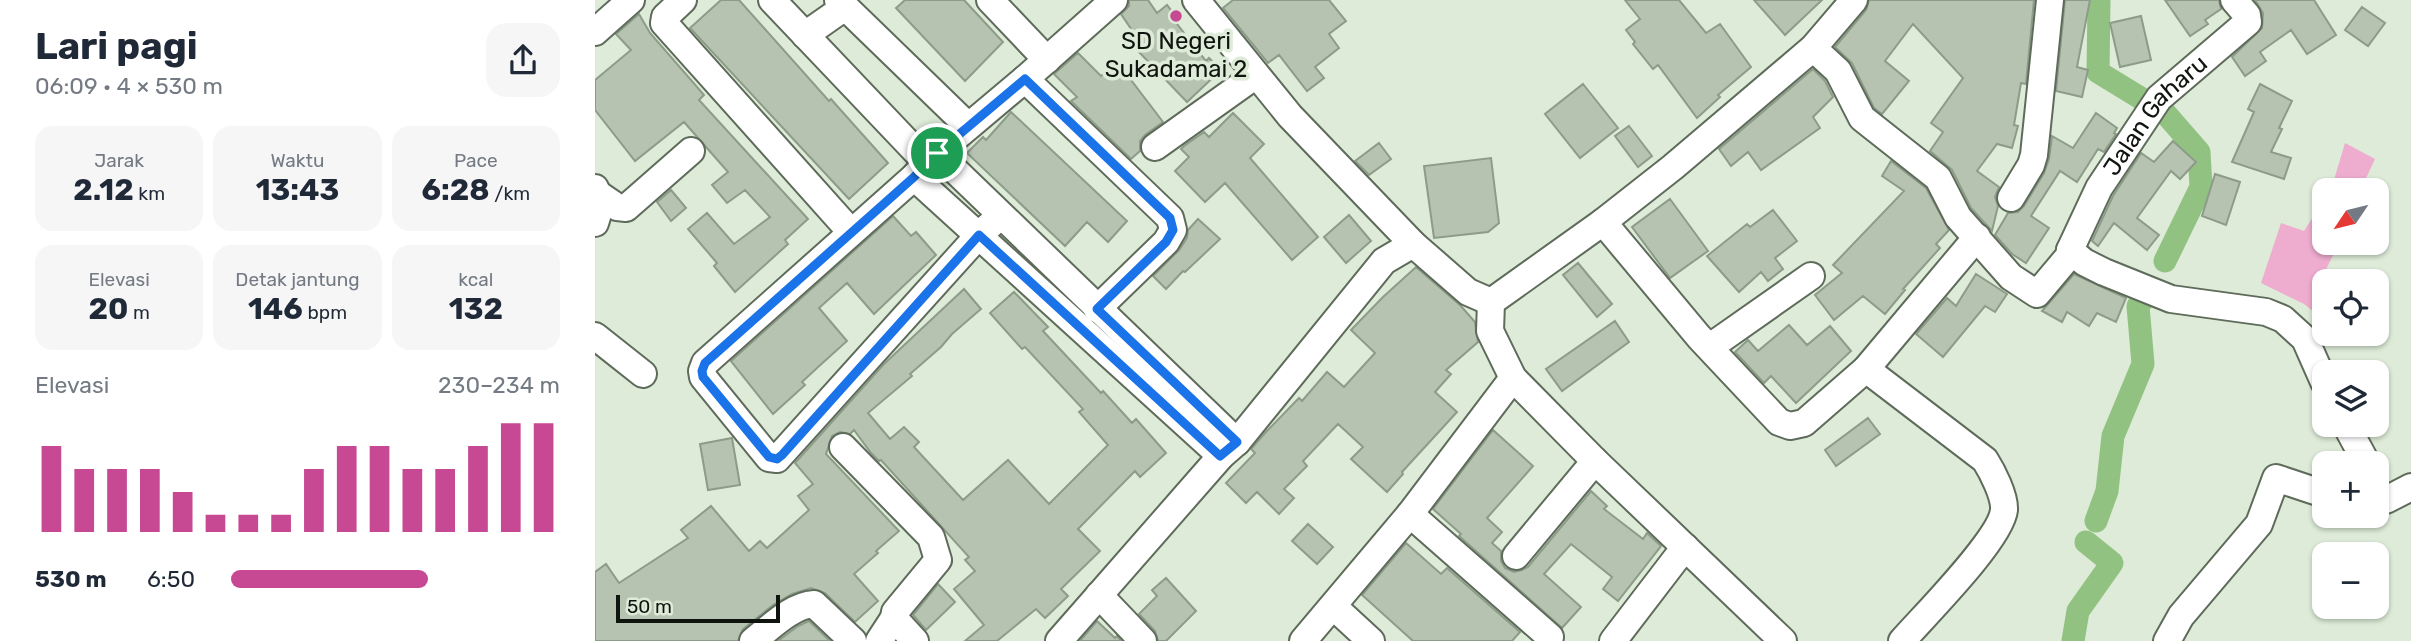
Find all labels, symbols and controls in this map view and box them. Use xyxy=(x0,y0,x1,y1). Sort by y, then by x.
marker: SD Negeri Sukadamai 2 xyxy=(1168,8,1184,24)
text: Lari pagi xyxy=(35,23,198,69)
button: share xyxy=(486,23,560,97)
place label: SD Negeri Sukadamai 2 xyxy=(1105,27,1247,83)
street label: Jalan Gaharu xyxy=(2097,49,2213,181)
text: 06:09 · 4 × 530 m xyxy=(35,72,223,100)
pin xyxy=(907,123,967,183)
icon: arrive xyxy=(918,134,956,172)
text: Jarak xyxy=(94,149,144,172)
text: Waktu xyxy=(271,149,324,172)
text: Pace xyxy=(454,149,498,172)
text: 2.12 xyxy=(73,172,134,208)
text: 13:43 xyxy=(256,172,339,208)
text: 6:28 xyxy=(422,172,490,208)
north arrow xyxy=(2312,178,2389,256)
map controls xyxy=(2312,178,2389,619)
text: km xyxy=(134,182,165,205)
text: /km xyxy=(490,182,530,205)
text: Elevasi xyxy=(88,268,150,291)
text: Detak jantung xyxy=(235,268,360,291)
text: kcal xyxy=(458,268,493,291)
button: locate xyxy=(2312,269,2389,346)
text: 20 xyxy=(88,291,128,327)
text: 146 xyxy=(248,291,303,327)
text: 132 xyxy=(449,291,503,327)
text: m xyxy=(128,301,150,324)
text: bpm xyxy=(303,301,347,324)
button: layers xyxy=(2312,360,2389,437)
text: Elevasi xyxy=(35,371,109,399)
text: 230–234 m xyxy=(438,371,560,399)
button: + xyxy=(2312,451,2389,528)
button: − xyxy=(2312,542,2389,619)
text: 530 m xyxy=(35,565,107,593)
text: 6:50 xyxy=(147,565,195,593)
scale bar xyxy=(616,592,781,624)
text: 50 m xyxy=(627,595,672,618)

